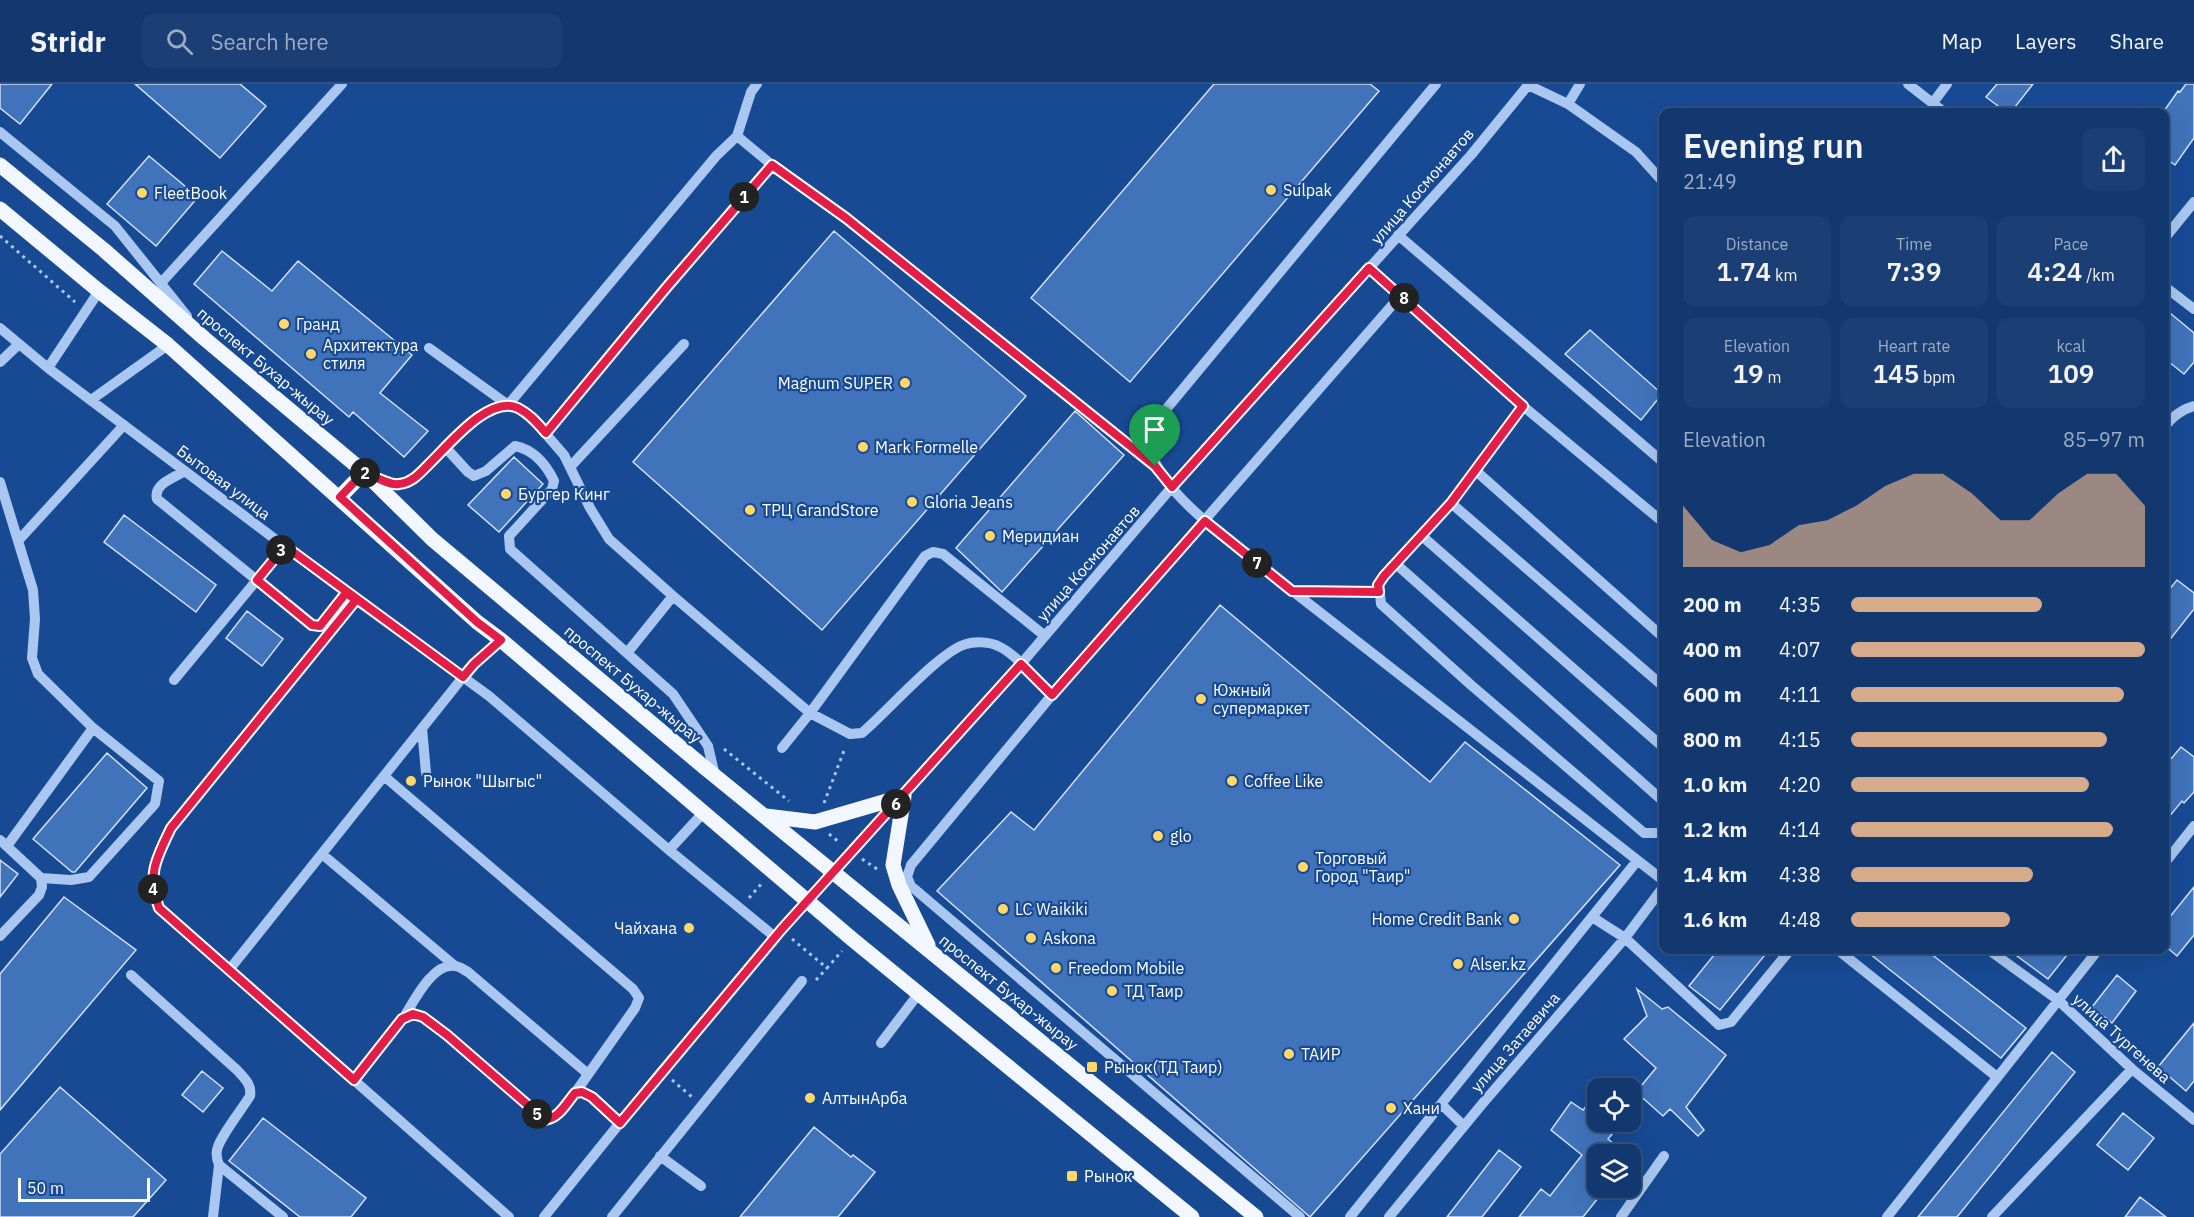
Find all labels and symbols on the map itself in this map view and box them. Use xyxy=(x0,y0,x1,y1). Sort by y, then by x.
street label: улица Космонавтов xyxy=(1366,124,1478,248)
place label: Sulpak xyxy=(1283,180,1333,200)
pin: 1 xyxy=(729,182,759,212)
place label: FleetBook xyxy=(154,183,228,203)
marker: Sulpak xyxy=(1264,183,1278,197)
marker: FleetBook xyxy=(135,186,149,200)
pin: 8 xyxy=(1389,283,1419,313)
street label: проспект Бухар-жырау xyxy=(193,303,339,429)
place label: Гранд xyxy=(296,314,340,334)
marker: Гранд xyxy=(277,317,291,331)
place label: Архитектура стиля xyxy=(323,335,419,373)
marker: Архитектура стиля xyxy=(304,347,318,361)
place label: Magnum SUPER xyxy=(778,373,893,393)
marker: Magnum SUPER xyxy=(898,376,912,390)
pin xyxy=(1129,404,1180,466)
place label: Mark Formelle xyxy=(875,437,978,457)
street label: Бытовая улица xyxy=(173,440,275,524)
marker: Mark Formelle xyxy=(856,440,870,454)
pin: 2 xyxy=(350,458,380,488)
place label: Бургер Кинг xyxy=(518,484,610,504)
marker: Бургер Кинг xyxy=(499,487,513,501)
place label: Gloria Jeans xyxy=(924,492,1013,512)
marker: Gloria Jeans xyxy=(905,495,919,509)
place label: ТРЦ GrandStore xyxy=(762,500,879,520)
street label: улица Космонавтов xyxy=(1032,501,1144,625)
marker: ТРЦ GrandStore xyxy=(743,503,757,517)
place label: Меридиан xyxy=(1002,526,1079,546)
marker: Меридиан xyxy=(983,529,997,543)
pin: 3 xyxy=(266,535,296,565)
pin: 7 xyxy=(1242,548,1272,578)
street label: проспект Бухар-жырау xyxy=(560,621,706,747)
place label: Южный супермаркет xyxy=(1213,680,1310,718)
marker: Южный супермаркет xyxy=(1194,692,1208,706)
place label: Рынок "Шыгыс" xyxy=(423,771,542,791)
place label: Coffee Like xyxy=(1244,771,1324,791)
marker: Рынок "Шыгыс" xyxy=(404,774,418,788)
marker: Coffee Like xyxy=(1225,774,1239,788)
pin: 6 xyxy=(881,789,911,819)
place label: glo xyxy=(1170,826,1192,846)
marker: glo xyxy=(1151,829,1165,843)
place label: Торговый Город "Таир" xyxy=(1315,848,1410,886)
marker: Торговый Город "Таир" xyxy=(1296,860,1310,874)
pin: 4 xyxy=(138,874,168,904)
place label: LC Waikiki xyxy=(1015,899,1088,919)
marker: LC Waikiki xyxy=(996,902,1010,916)
place label: Home Credit Bank xyxy=(1372,909,1503,929)
marker: Home Credit Bank xyxy=(1507,912,1521,926)
place label: Чайхана xyxy=(614,918,677,938)
marker: Чайхана xyxy=(682,921,696,935)
place label: Askona xyxy=(1043,928,1096,948)
street label: проспект Бухар-жырау xyxy=(936,930,1082,1054)
marker: Askona xyxy=(1024,931,1038,945)
place label: Alser.kz xyxy=(1470,954,1526,974)
marker: Alser.kz xyxy=(1451,957,1465,971)
place label: Freedom Mobile xyxy=(1068,958,1185,978)
marker: Freedom Mobile xyxy=(1049,961,1063,975)
place label: ТД Таир xyxy=(1124,981,1183,1001)
marker: ТД Таир xyxy=(1105,984,1119,998)
street label: улица Затаевича xyxy=(1466,988,1564,1096)
street label: улица Тургенева xyxy=(2069,989,2175,1088)
place label: ТАИР xyxy=(1301,1044,1341,1064)
marker: ТАИР xyxy=(1282,1047,1296,1061)
place label: Рынок(ТД Таир) xyxy=(1104,1057,1223,1077)
marker: Рынок(ТД Таир) xyxy=(1085,1060,1099,1074)
place label: АлтынАрба xyxy=(822,1088,908,1108)
marker: АлтынАрба xyxy=(803,1091,817,1105)
place label: Хани xyxy=(1403,1098,1440,1118)
pin: 5 xyxy=(522,1099,552,1129)
marker: Хани xyxy=(1384,1101,1398,1115)
place label: Рынок xyxy=(1084,1166,1133,1186)
marker: Рынок xyxy=(1065,1169,1079,1183)
scale bar xyxy=(18,1175,150,1202)

